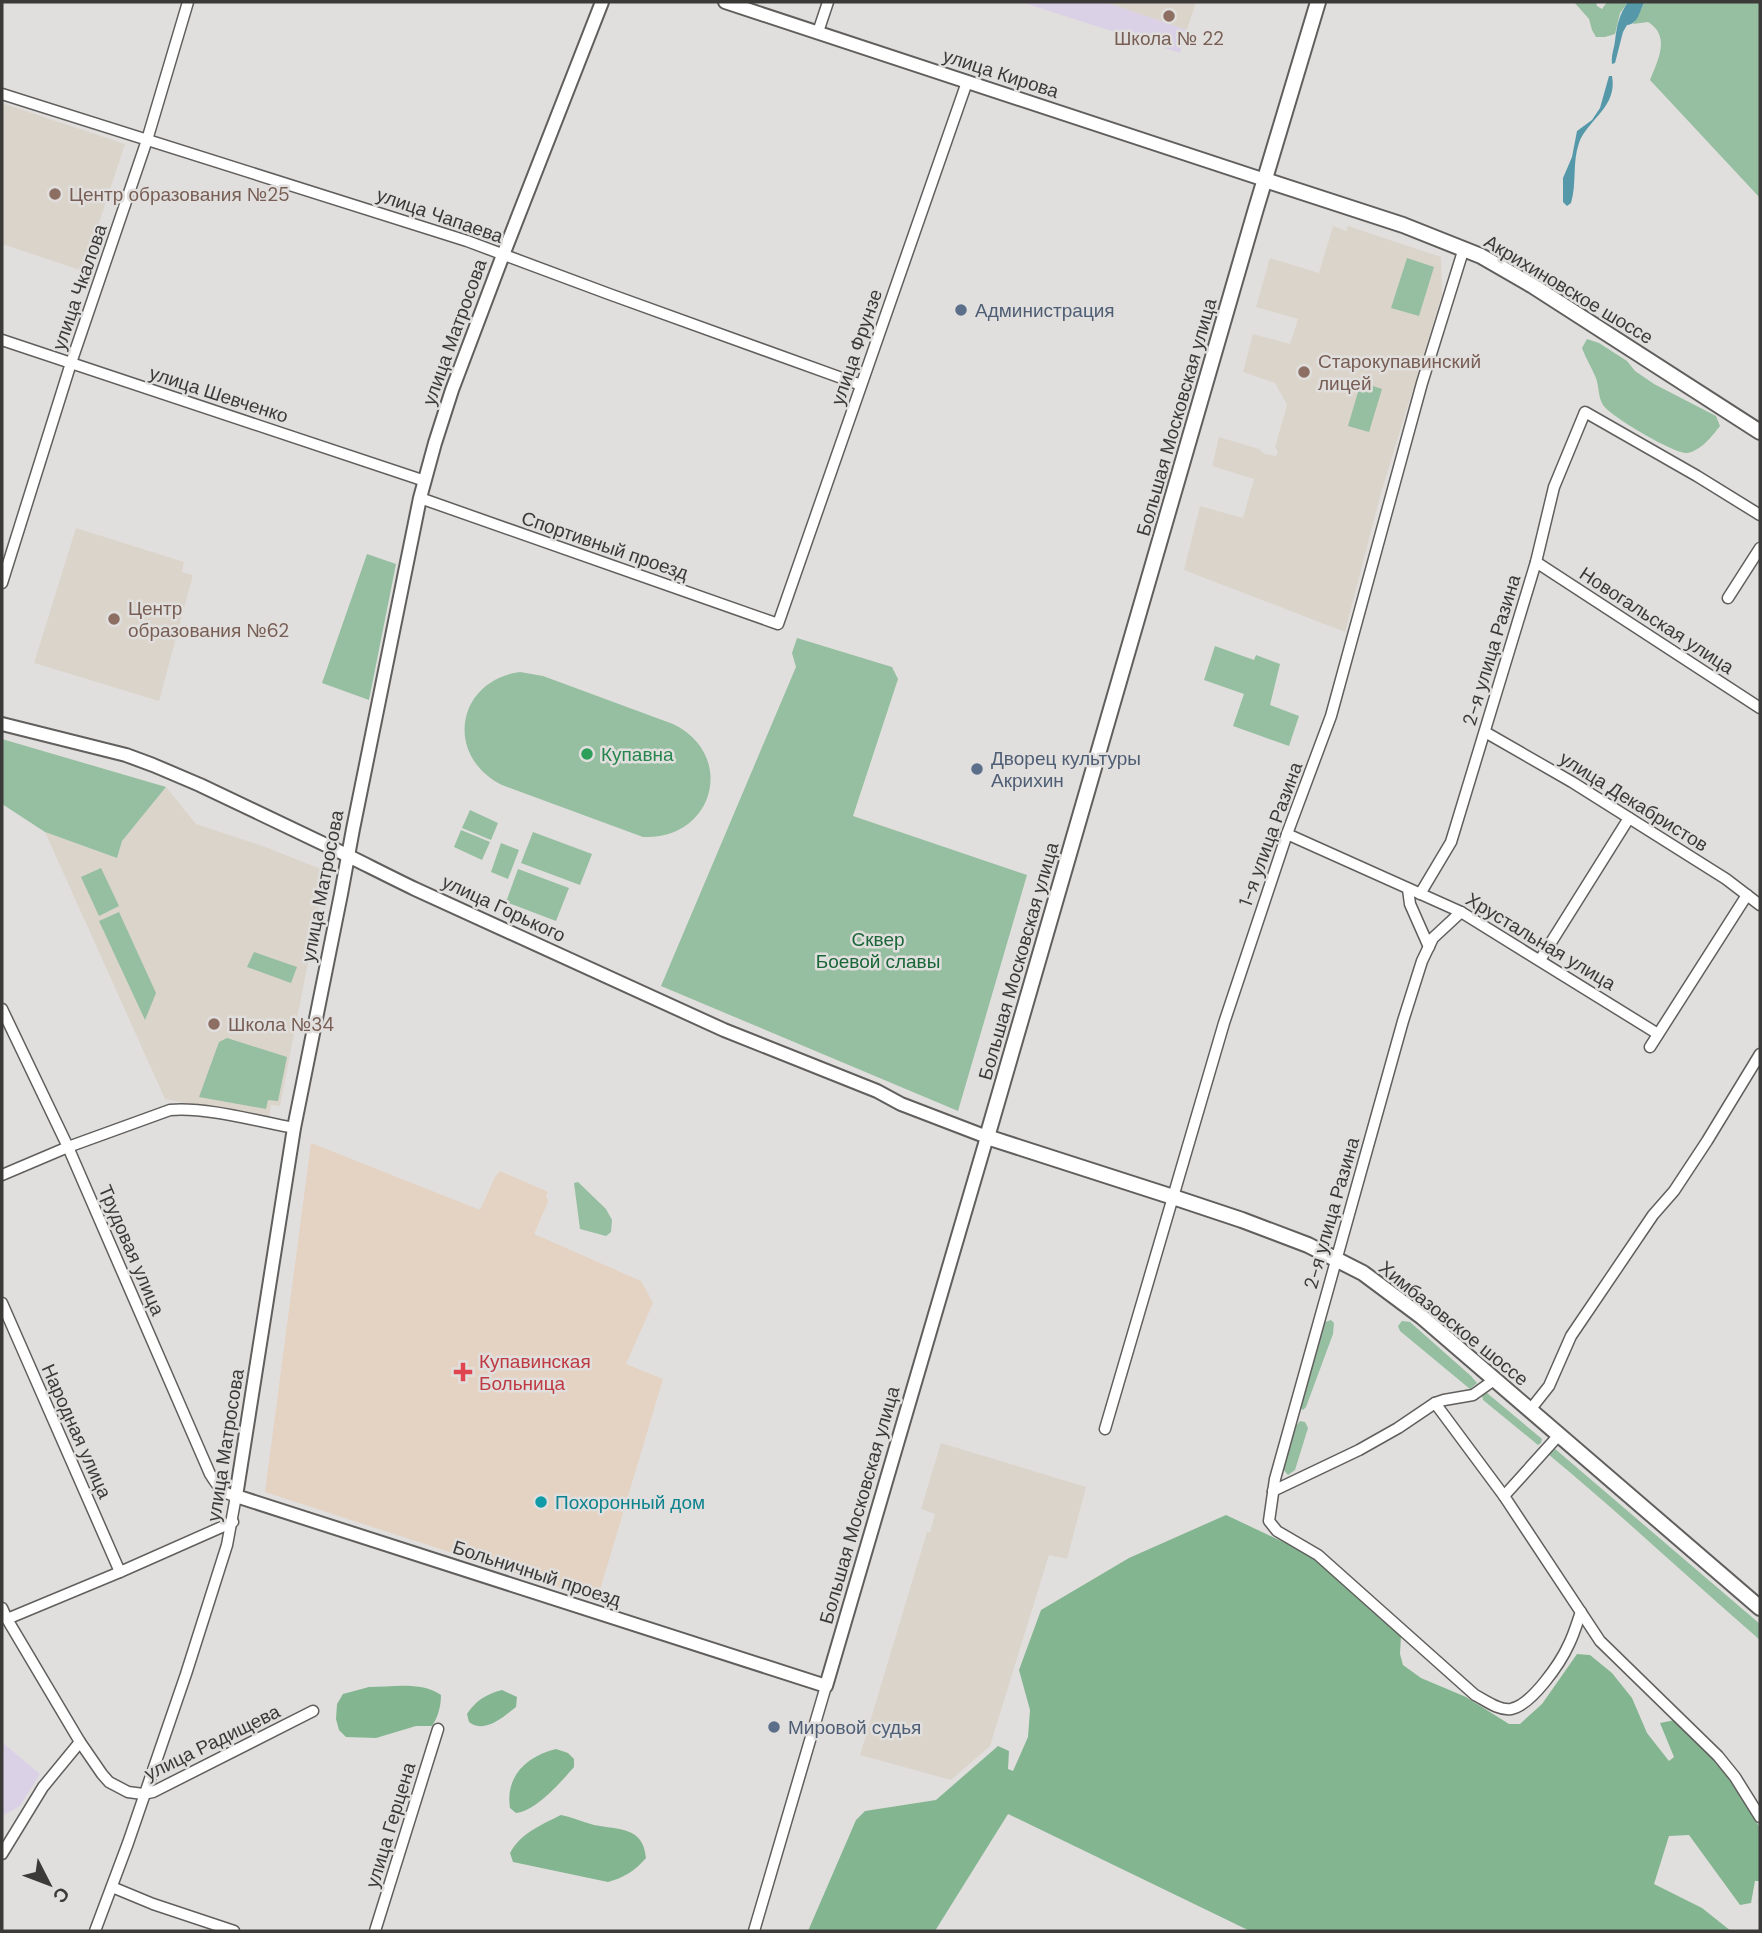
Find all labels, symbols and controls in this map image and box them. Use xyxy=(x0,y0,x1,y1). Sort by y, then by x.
marker: Школа № 22 xyxy=(1161,8,1177,24)
place label: Школа № 22 xyxy=(1114,26,1224,51)
street label: улица Кирова xyxy=(940,43,1062,104)
place label: Центр образования №25 xyxy=(69,182,290,207)
street label: улица Чапаева xyxy=(373,182,507,249)
marker: Центр образования №25 xyxy=(47,186,63,202)
street label: улица Чкалова xyxy=(46,220,113,353)
street label: Акрихиновское шоссе xyxy=(1480,229,1658,350)
street label: улица Матросова xyxy=(416,255,493,409)
street label: улица Фрунзе xyxy=(825,286,888,409)
street label: Большая Московская улица xyxy=(1131,295,1223,539)
place label: Администрация xyxy=(975,298,1115,323)
marker: Администрация xyxy=(953,302,969,318)
place label: Старокупавинский лицей xyxy=(1318,349,1481,396)
street label: улица Шевченко xyxy=(146,360,291,429)
marker: Старокупавинский лицей xyxy=(1296,364,1312,380)
street label: Спортивный проезд xyxy=(518,505,692,586)
street label: Новогальская улица xyxy=(1575,561,1739,680)
street label: 2-я улица Разина xyxy=(1457,571,1526,729)
place label: Центр образования №62 xyxy=(128,596,289,643)
marker: Центр образования №62 xyxy=(106,611,122,627)
place label: Купавна xyxy=(601,742,674,767)
marker: Купавна xyxy=(579,746,595,762)
place label: Дворец культуры Акрихин xyxy=(991,746,1141,793)
street label: улица Декабристов xyxy=(1555,746,1713,857)
street label: 1-я улица Разина xyxy=(1233,758,1308,910)
marker: Дворец культуры Акрихин xyxy=(969,761,985,777)
street label: улица Матросова xyxy=(296,808,350,964)
street label: Большая Московская улица xyxy=(973,839,1065,1083)
street label: улица Горького xyxy=(438,869,570,948)
street label: Хрустальная улица xyxy=(1461,887,1621,996)
park label: Сквер Боевой славы xyxy=(816,927,940,974)
place label: Школа №34 xyxy=(228,1012,334,1037)
marker: Школа №34 xyxy=(206,1016,222,1032)
street label: 2-я улица Разина xyxy=(1298,1134,1365,1292)
street label: Трудовая улица xyxy=(93,1181,170,1320)
street label: Химбазовское шоссе xyxy=(1374,1255,1534,1391)
place label: Купавинская Больница xyxy=(479,1349,591,1396)
street label: Народная улица xyxy=(36,1360,118,1503)
marker: Купавинская Больница xyxy=(453,1362,473,1382)
street label: улица Матросова xyxy=(201,1367,250,1523)
street label: Большая Московская улица xyxy=(814,1383,906,1627)
place label: Похоронный дом xyxy=(555,1490,705,1515)
marker: Похоронный дом xyxy=(533,1494,549,1510)
street label: Больничный проезд xyxy=(450,1534,624,1612)
street label: улица Радищева xyxy=(140,1699,285,1786)
place label: Мировой судья xyxy=(788,1715,921,1740)
marker: Мировой судья xyxy=(766,1719,782,1735)
street label: улица Герцена xyxy=(360,1759,422,1891)
north arrow xyxy=(14,1849,84,1919)
text: С xyxy=(47,1882,75,1909)

